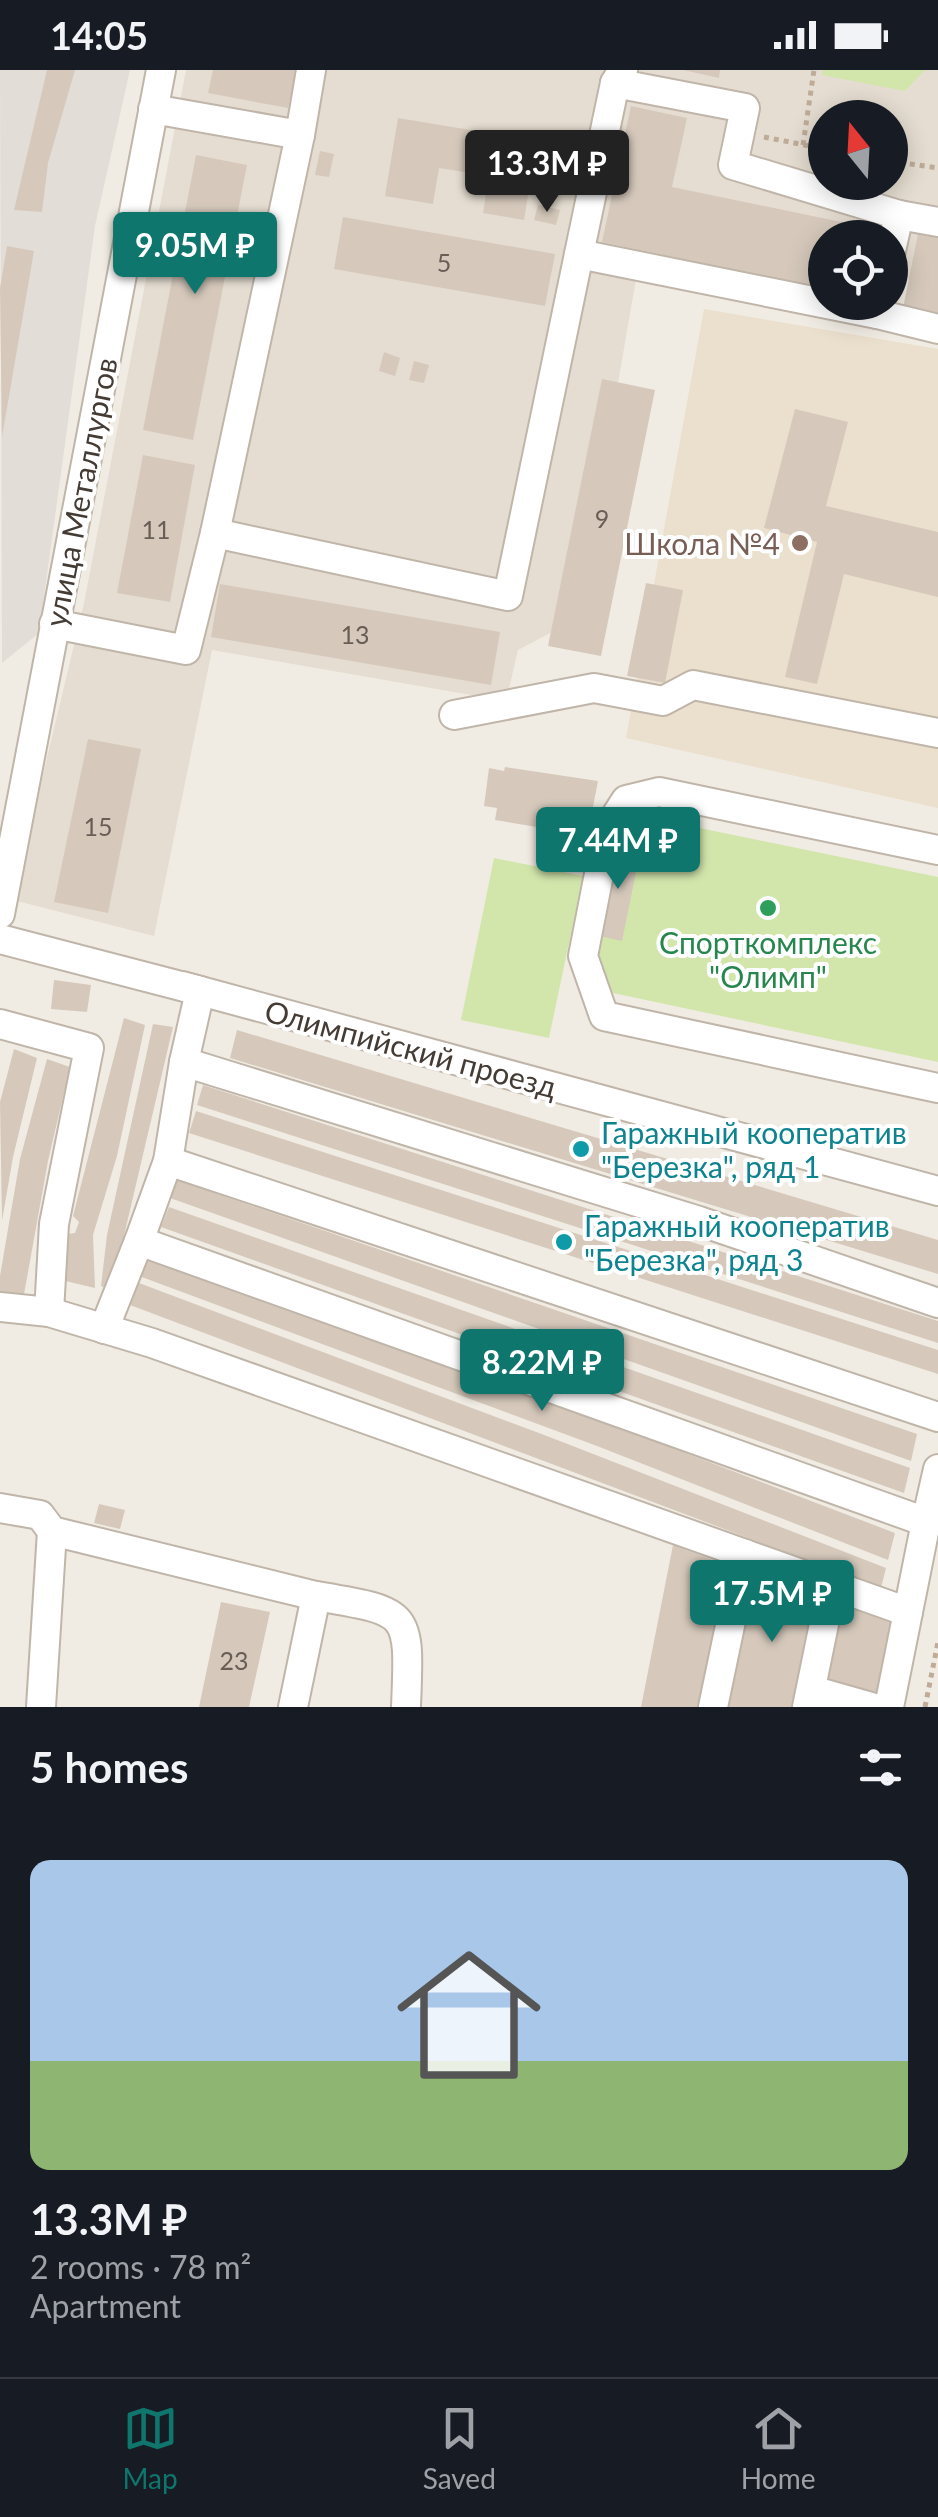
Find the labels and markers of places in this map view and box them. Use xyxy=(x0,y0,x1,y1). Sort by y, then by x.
pin: 13.3M ₽ xyxy=(455,130,639,215)
pin: 9.05M ₽ xyxy=(103,212,287,297)
place label: Школа №4 xyxy=(624,525,780,561)
marker: Школа №4 xyxy=(789,532,811,554)
pin: 7.44M ₽ xyxy=(526,807,710,892)
marker: Спорткомплекс "Олимп" xyxy=(757,897,779,919)
place label: Спорткомплекс "Олимп" xyxy=(659,924,877,994)
place label: Гаражный кооператив "Березка", ряд 1 xyxy=(601,1114,907,1184)
marker: Гаражный кооператив "Березка", ряд 1 xyxy=(570,1138,592,1160)
place label: Гаражный кооператив "Березка", ряд 3 xyxy=(584,1207,890,1277)
marker: Гаражный кооператив "Березка", ряд 3 xyxy=(553,1231,575,1253)
pin: 8.22M ₽ xyxy=(450,1329,634,1414)
pin: 17.5M ₽ xyxy=(680,1560,864,1645)

